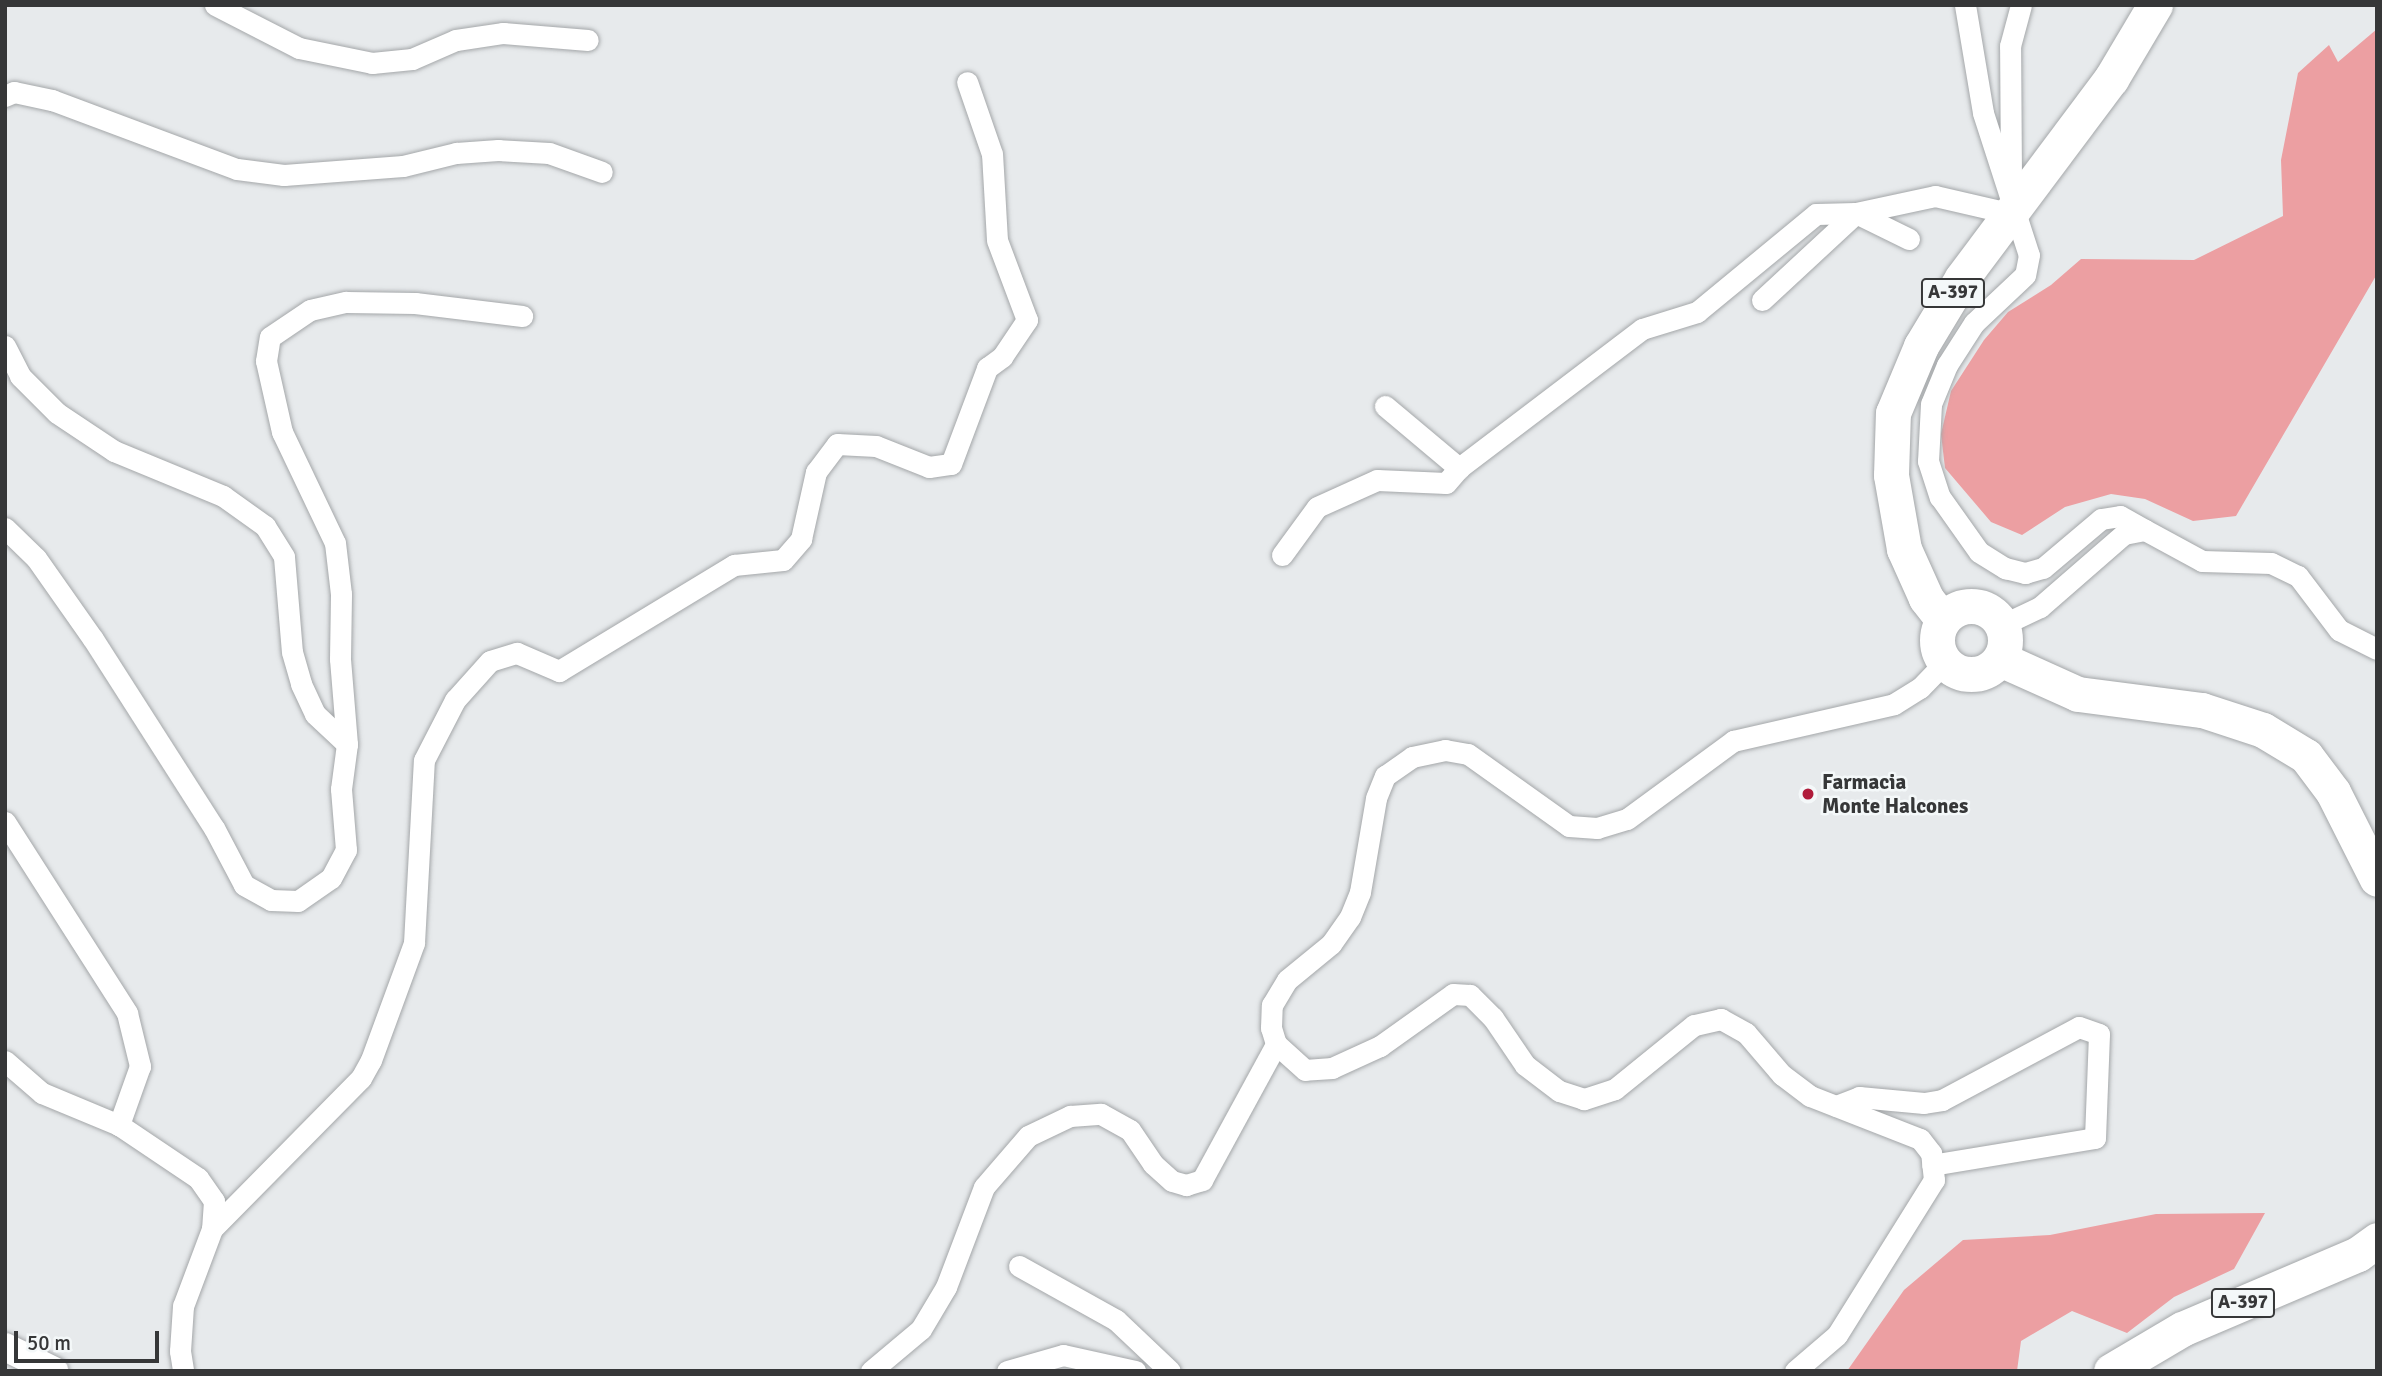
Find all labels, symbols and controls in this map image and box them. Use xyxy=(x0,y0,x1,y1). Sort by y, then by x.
road number: A-397 xyxy=(1920,278,1986,308)
place label: Farmacia Monte Halcones xyxy=(1822,769,1968,819)
marker: Farmacia Monte Halcones xyxy=(1800,786,1816,802)
road number: A-397 xyxy=(2210,1288,2276,1318)
scale bar xyxy=(18,1316,163,1360)
text: 50 m xyxy=(27,1330,71,1356)

